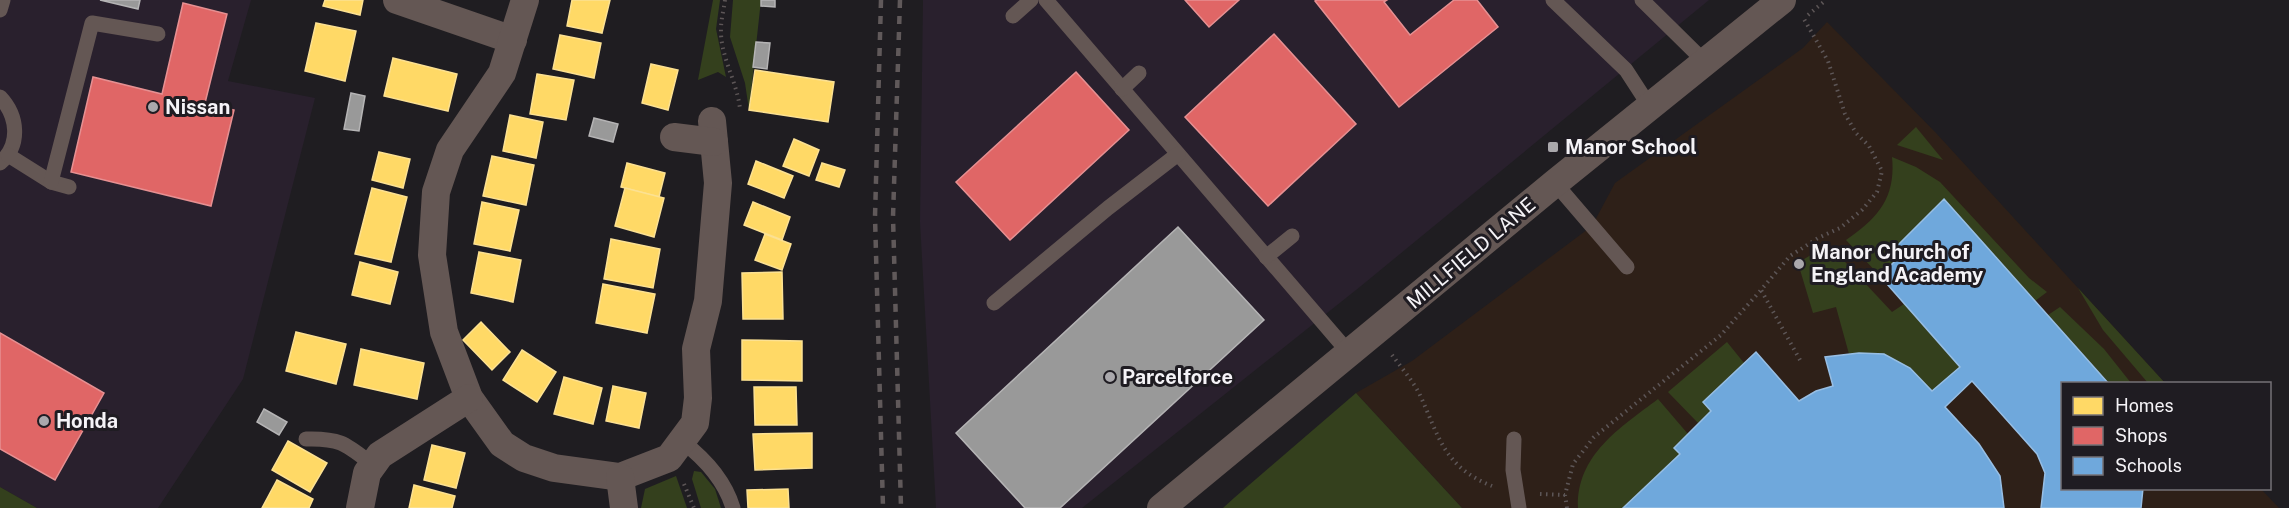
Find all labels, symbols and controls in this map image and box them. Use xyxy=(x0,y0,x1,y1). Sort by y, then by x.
place label: Nissan xyxy=(165,95,230,119)
marker: Nissan xyxy=(146,100,160,114)
place label: Manor School xyxy=(1565,135,1697,159)
marker: Manor School xyxy=(1546,140,1560,154)
street label: MILLFIELD LANE xyxy=(1402,192,1540,314)
place label: Manor Church of England Academy xyxy=(1811,240,1983,287)
marker: Manor Church of England Academy xyxy=(1792,257,1806,271)
place label: Parcelforce xyxy=(1122,365,1233,389)
marker: Parcelforce xyxy=(1103,370,1117,384)
legend xyxy=(2061,382,2271,490)
text: Homes xyxy=(2115,395,2174,416)
place label: Honda xyxy=(56,409,118,433)
marker: Honda xyxy=(37,414,51,428)
text: Shops xyxy=(2115,425,2167,446)
text: Schools xyxy=(2115,455,2182,476)

